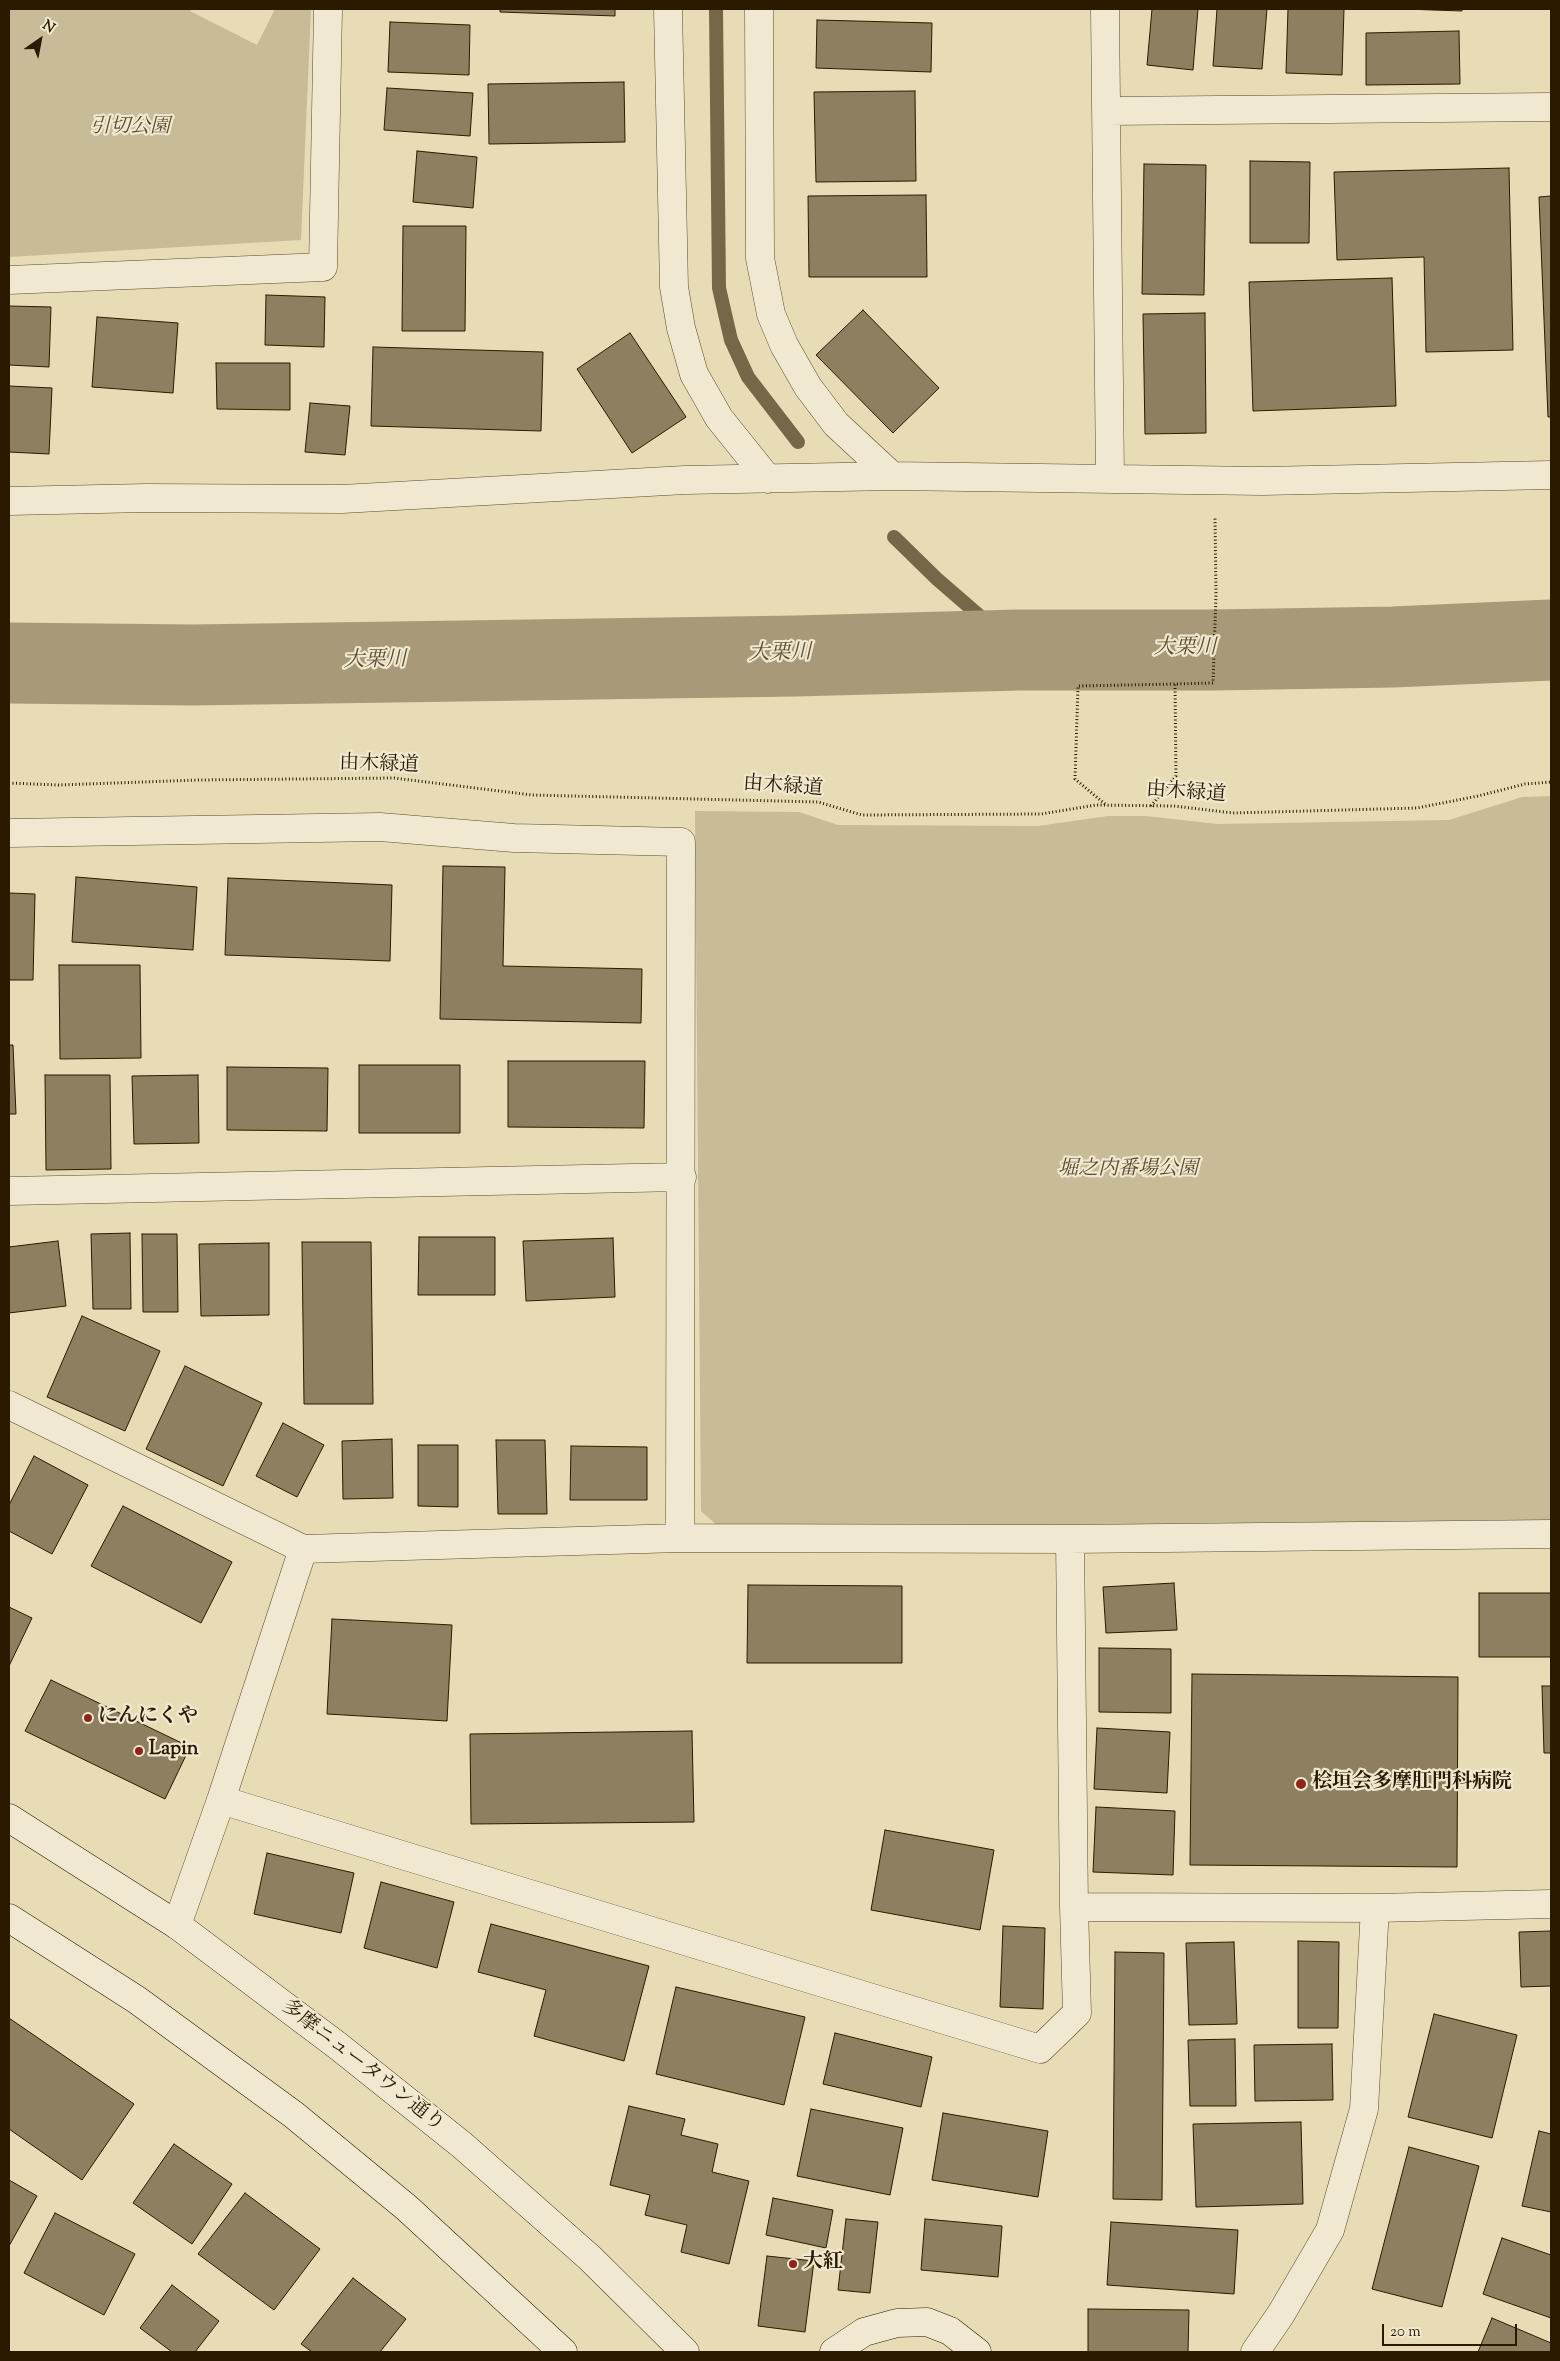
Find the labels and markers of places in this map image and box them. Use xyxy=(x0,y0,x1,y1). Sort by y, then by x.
place label: にんにくや xyxy=(98,1706,198,1730)
marker: にんにくや xyxy=(82,1712,94,1724)
place label: Lapin xyxy=(149,1739,199,1763)
marker: Lapin xyxy=(133,1745,145,1757)
place label: 桧垣会多摩肛門科病院 xyxy=(1312,1772,1512,1796)
marker: 桧垣会多摩肛門科病院 xyxy=(1294,1777,1308,1791)
place label: 大紅 xyxy=(803,2252,843,2276)
marker: 大紅 xyxy=(787,2258,799,2270)

